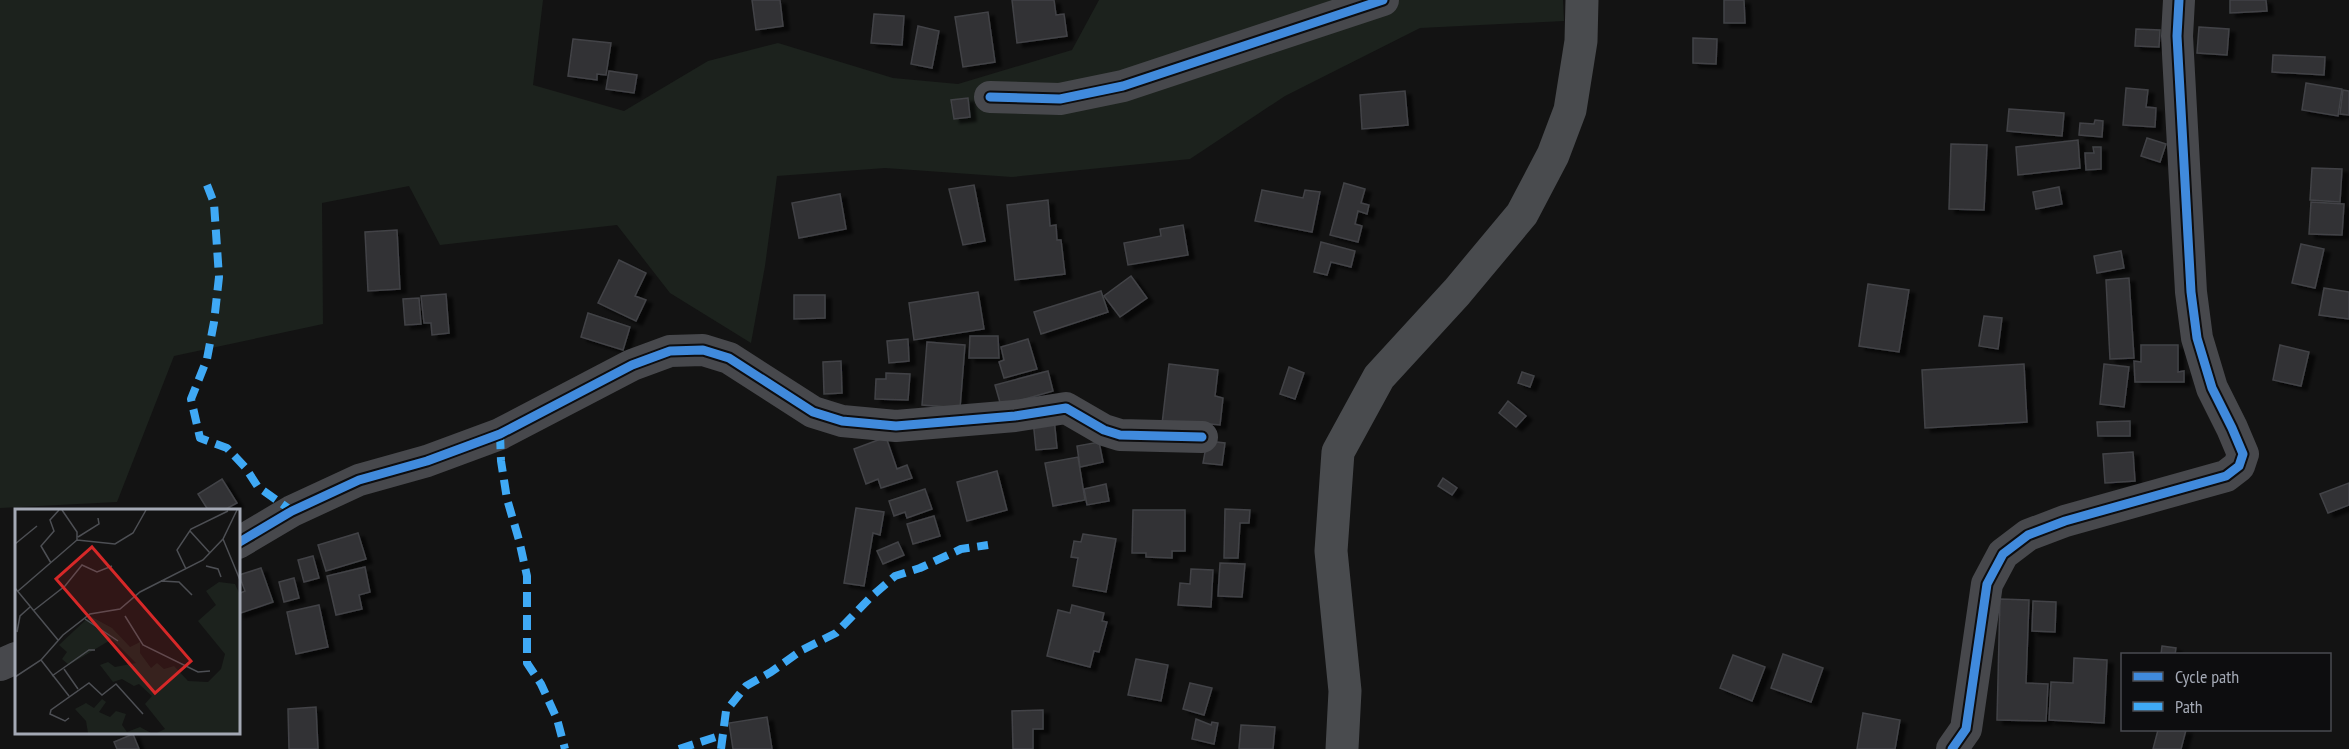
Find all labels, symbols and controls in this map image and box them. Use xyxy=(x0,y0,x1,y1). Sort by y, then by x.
inset map xyxy=(15,509,240,734)
legend xyxy=(2121,653,2331,731)
text: Cycle path xyxy=(2175,665,2239,688)
text: Path xyxy=(2175,695,2203,718)

